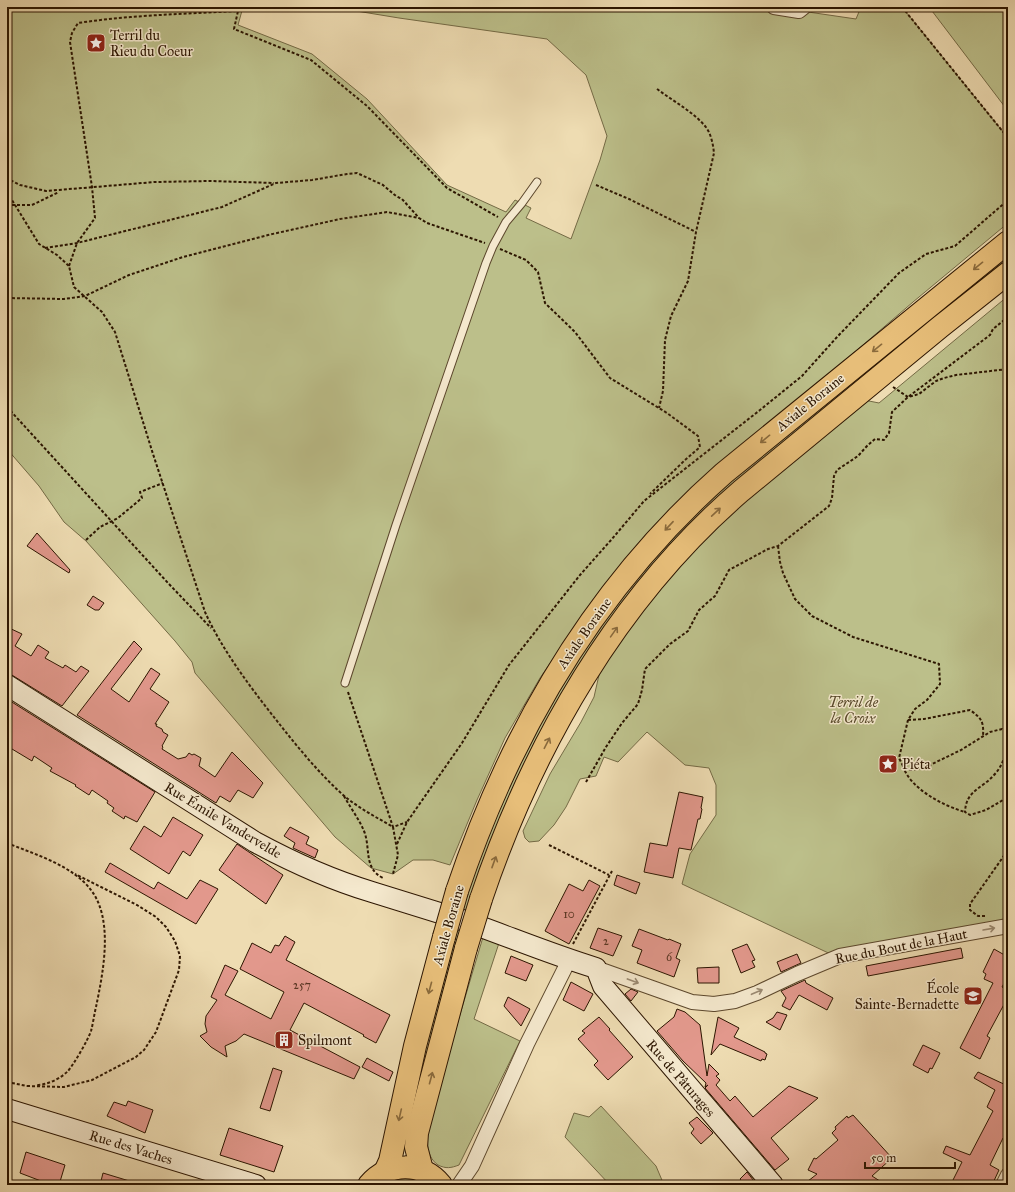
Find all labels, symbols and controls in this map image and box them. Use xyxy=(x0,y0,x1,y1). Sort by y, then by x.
place label: Terril du Rieu du Coeur xyxy=(110,27,193,60)
place icon: Terril du Rieu du Coeur xyxy=(85,32,107,54)
one-way arrow xyxy=(972,262,983,270)
one-way arrow xyxy=(871,343,882,352)
street label: Axiale Boraine xyxy=(772,370,848,436)
one-way arrow xyxy=(760,435,771,444)
one-way arrow xyxy=(711,508,721,517)
one-way arrow xyxy=(664,521,673,531)
street label: Axiale Boraine xyxy=(553,594,615,673)
one-way arrow xyxy=(610,627,618,638)
park label: Terril de la Croix xyxy=(828,694,879,727)
one-way arrow xyxy=(544,738,551,750)
place icon: Piéta xyxy=(877,753,899,775)
place label: Piéta xyxy=(902,756,931,773)
street label: Rue Émile Vandervelde xyxy=(161,777,286,862)
one-way arrow xyxy=(490,856,498,868)
street label: Axiale Boraine xyxy=(429,883,468,968)
house number: 10 xyxy=(563,907,575,921)
street label: Rue du Bout de la Haut xyxy=(833,925,969,968)
one-way arrow xyxy=(982,925,995,933)
house number: 2 xyxy=(603,934,609,948)
house number: 6 xyxy=(666,950,673,964)
house number: 257 xyxy=(293,978,311,992)
one-way arrow xyxy=(626,978,639,985)
place label: École Sainte-Bernadette xyxy=(855,978,959,1013)
one-way arrow xyxy=(426,982,434,995)
school or university icon: École Sainte-Bernadette xyxy=(962,985,984,1007)
one-way arrow xyxy=(751,988,763,995)
building icon: Spilmont xyxy=(273,1029,295,1051)
place label: Spilmont xyxy=(298,1032,352,1049)
street label: Rue de Pâturages xyxy=(642,1036,719,1120)
one-way arrow xyxy=(428,1072,435,1085)
one-way arrow xyxy=(396,1108,404,1121)
street label: Rue des Vaches xyxy=(87,1127,175,1168)
scale bar xyxy=(865,1144,955,1170)
text: 50 m xyxy=(871,1151,896,1165)

